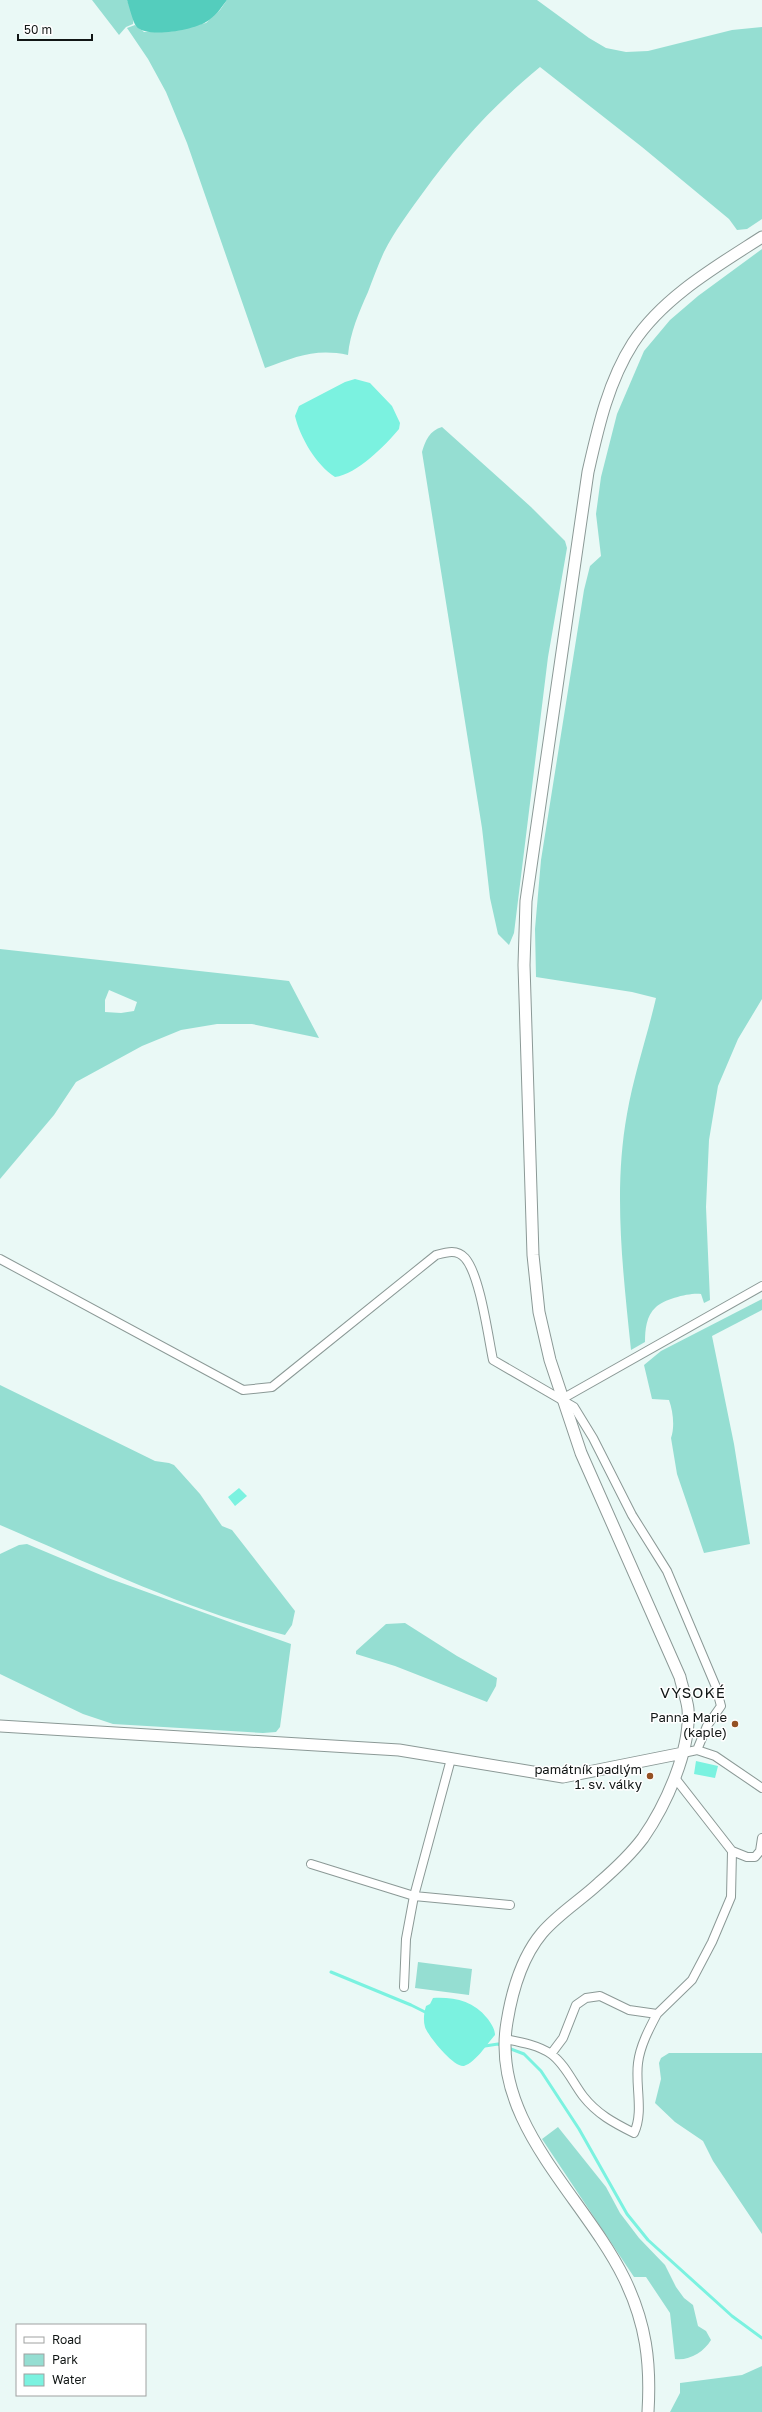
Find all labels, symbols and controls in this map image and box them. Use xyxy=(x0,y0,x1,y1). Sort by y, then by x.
scale bar xyxy=(18,16,92,42)
text: 50 m xyxy=(24,22,52,37)
district label: VYSOKÉ xyxy=(660,1683,726,1701)
place label: Panna Marie (kaple) xyxy=(650,1709,727,1740)
marker: Panna Marie (kaple) xyxy=(730,1719,740,1729)
place label: památník padlým 1. sv. války xyxy=(534,1761,643,1792)
marker: památník padlým 1. sv. války xyxy=(645,1771,655,1781)
legend xyxy=(16,2324,146,2396)
text: Road xyxy=(52,2332,81,2347)
text: Park xyxy=(52,2352,78,2367)
text: Water xyxy=(52,2372,86,2387)

